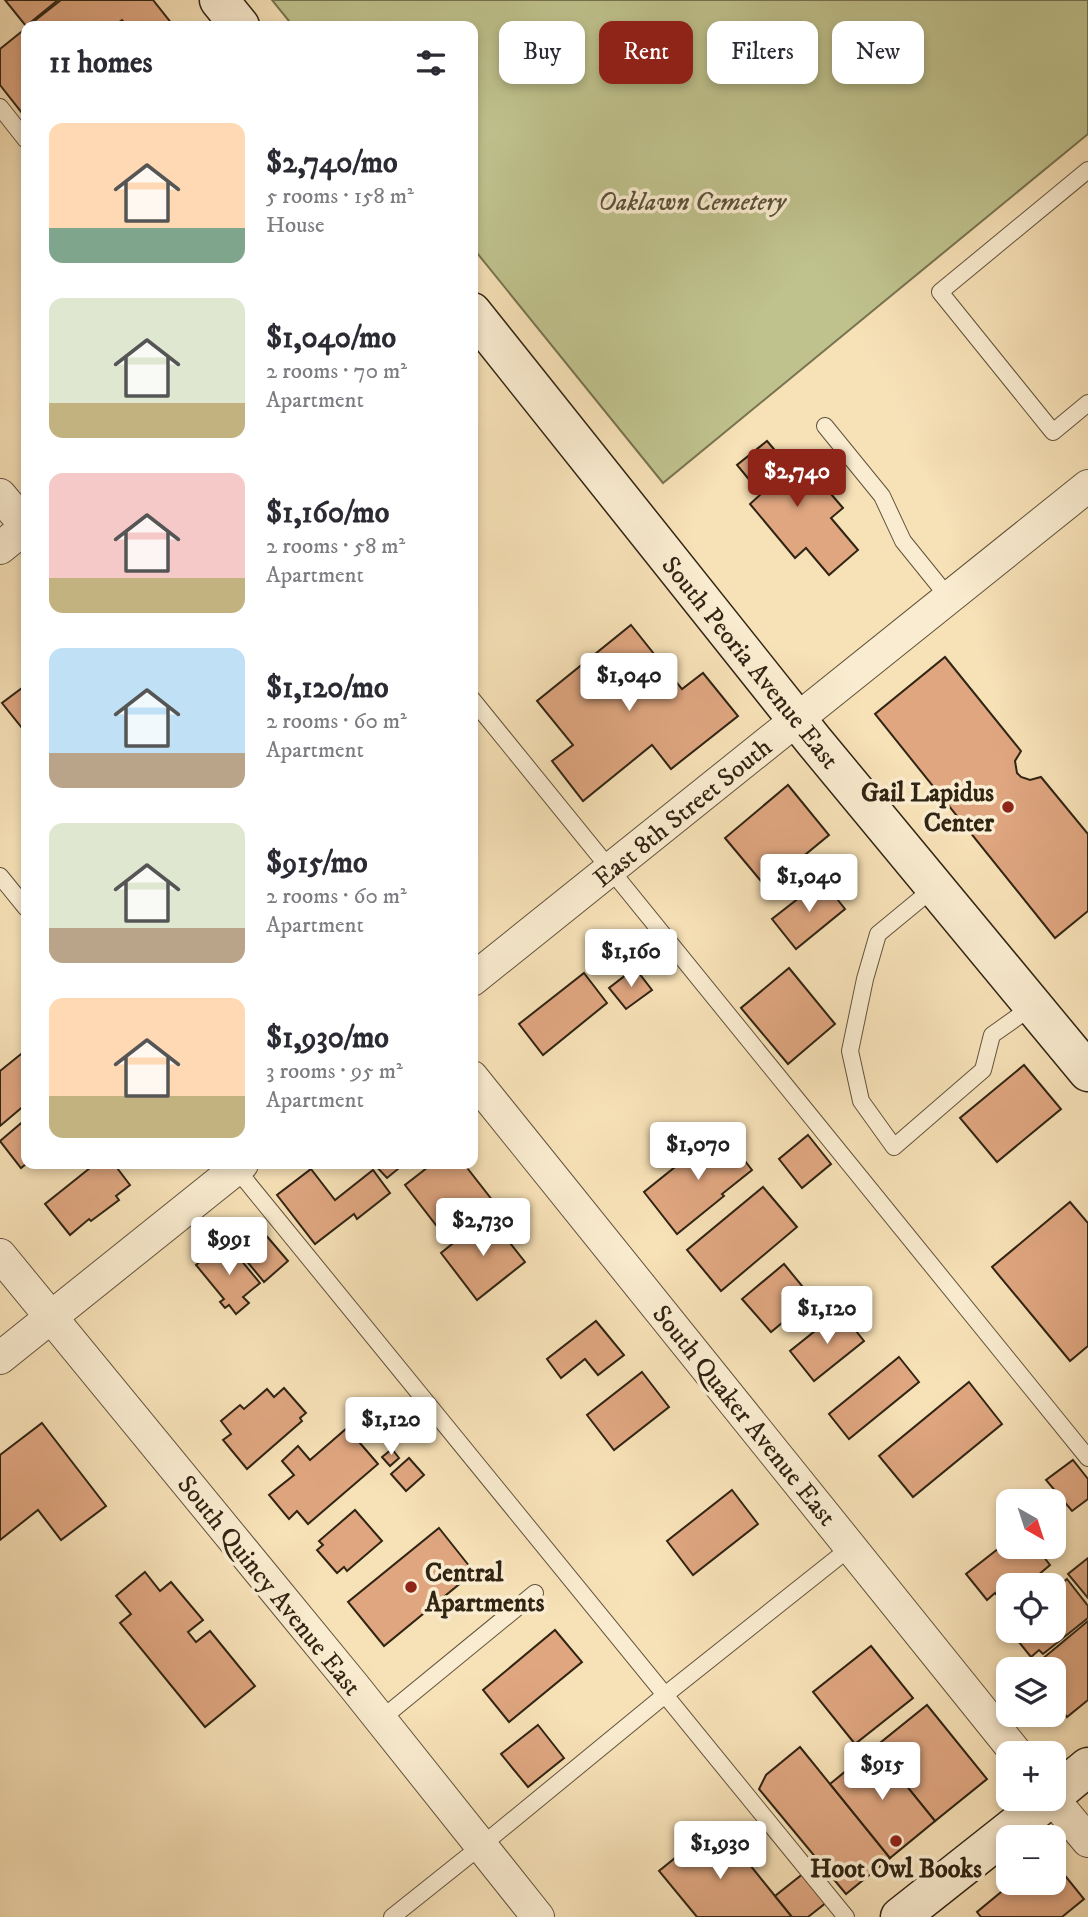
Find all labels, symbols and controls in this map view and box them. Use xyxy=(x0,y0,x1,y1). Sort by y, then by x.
chip: Buy xyxy=(499,21,585,84)
chip: Rent xyxy=(599,21,693,84)
chip: Filters xyxy=(707,21,818,84)
chip: New xyxy=(832,21,924,84)
icon: filters xyxy=(412,44,450,82)
text: 11 homes xyxy=(49,45,153,82)
text: $2,740/mo xyxy=(266,145,398,182)
icon: home xyxy=(105,151,189,235)
text: 5 rooms · 158 m² xyxy=(266,182,414,211)
park label: Oaklawn Cemetery xyxy=(598,186,788,219)
text: House xyxy=(266,211,324,240)
text: $1,040/mo xyxy=(266,320,396,357)
icon: home xyxy=(105,326,189,410)
text: 2 rooms · 70 m² xyxy=(266,357,407,386)
text: Apartment xyxy=(266,386,364,415)
pin: $2,740 xyxy=(740,449,854,509)
text: $2,740 xyxy=(764,457,830,486)
text: $1,160/mo xyxy=(266,495,389,532)
icon: home xyxy=(105,501,189,585)
text: 2 rooms · 58 m² xyxy=(266,532,405,561)
street label: South Peoria Avenue East xyxy=(654,550,846,776)
text: Apartment xyxy=(266,561,364,590)
pin: $1,040 xyxy=(572,654,686,713)
text: $1,040 xyxy=(596,661,662,690)
text: $1,120/mo xyxy=(266,670,389,707)
icon: home xyxy=(105,676,189,760)
text: 2 rooms · 60 m² xyxy=(266,707,407,736)
street label: East 8th Street South xyxy=(587,731,779,895)
text: Apartment xyxy=(266,736,364,765)
place label: Gail Lapidus Center xyxy=(861,777,994,840)
marker: Gail Lapidus Center xyxy=(1000,799,1016,815)
text: $915/mo xyxy=(266,845,368,882)
icon: home xyxy=(105,851,189,935)
pin: $1,040 xyxy=(752,855,866,914)
text: $1,040 xyxy=(776,862,842,891)
text: 2 rooms · 60 m² xyxy=(266,882,407,911)
text: Apartment xyxy=(266,911,364,940)
pin: $1,160 xyxy=(574,930,688,989)
text: $1,160 xyxy=(601,937,661,966)
text: $1,930/mo xyxy=(266,1020,389,1057)
icon: home xyxy=(105,1026,189,1110)
text: 3 rooms · 95 m² xyxy=(266,1057,403,1086)
text: Apartment xyxy=(266,1086,364,1115)
pin: $1,070 xyxy=(641,1122,755,1182)
text: $1,070 xyxy=(666,1130,730,1159)
pin: $2,730 xyxy=(426,1198,540,1258)
text: $2,730 xyxy=(452,1206,514,1235)
pin: $991 xyxy=(188,1218,270,1277)
text: $991 xyxy=(207,1225,251,1254)
pin: $1,120 xyxy=(770,1286,884,1346)
text: $1,120 xyxy=(797,1294,857,1323)
street label: South Quaker Avenue East xyxy=(644,1299,843,1533)
pin: $1,120 xyxy=(334,1398,448,1457)
text: $1,120 xyxy=(361,1405,421,1434)
street label: South Quincy Avenue East xyxy=(170,1469,368,1703)
north arrow xyxy=(996,1489,1066,1559)
map controls xyxy=(996,1489,1066,1895)
place label: Central Apartments xyxy=(424,1557,545,1620)
button: locate xyxy=(996,1573,1066,1643)
marker: Central Apartments xyxy=(403,1579,419,1595)
button: layers xyxy=(996,1657,1066,1727)
button: + xyxy=(996,1741,1066,1811)
pin: $915 xyxy=(841,1742,923,1802)
text: $915 xyxy=(860,1750,904,1779)
pin: $1,930 xyxy=(663,1822,777,1881)
button: − xyxy=(996,1825,1066,1895)
text: $1,930 xyxy=(690,1829,750,1858)
marker: Hoot Owl Books xyxy=(888,1833,904,1849)
place label: Hoot Owl Books xyxy=(810,1853,982,1886)

